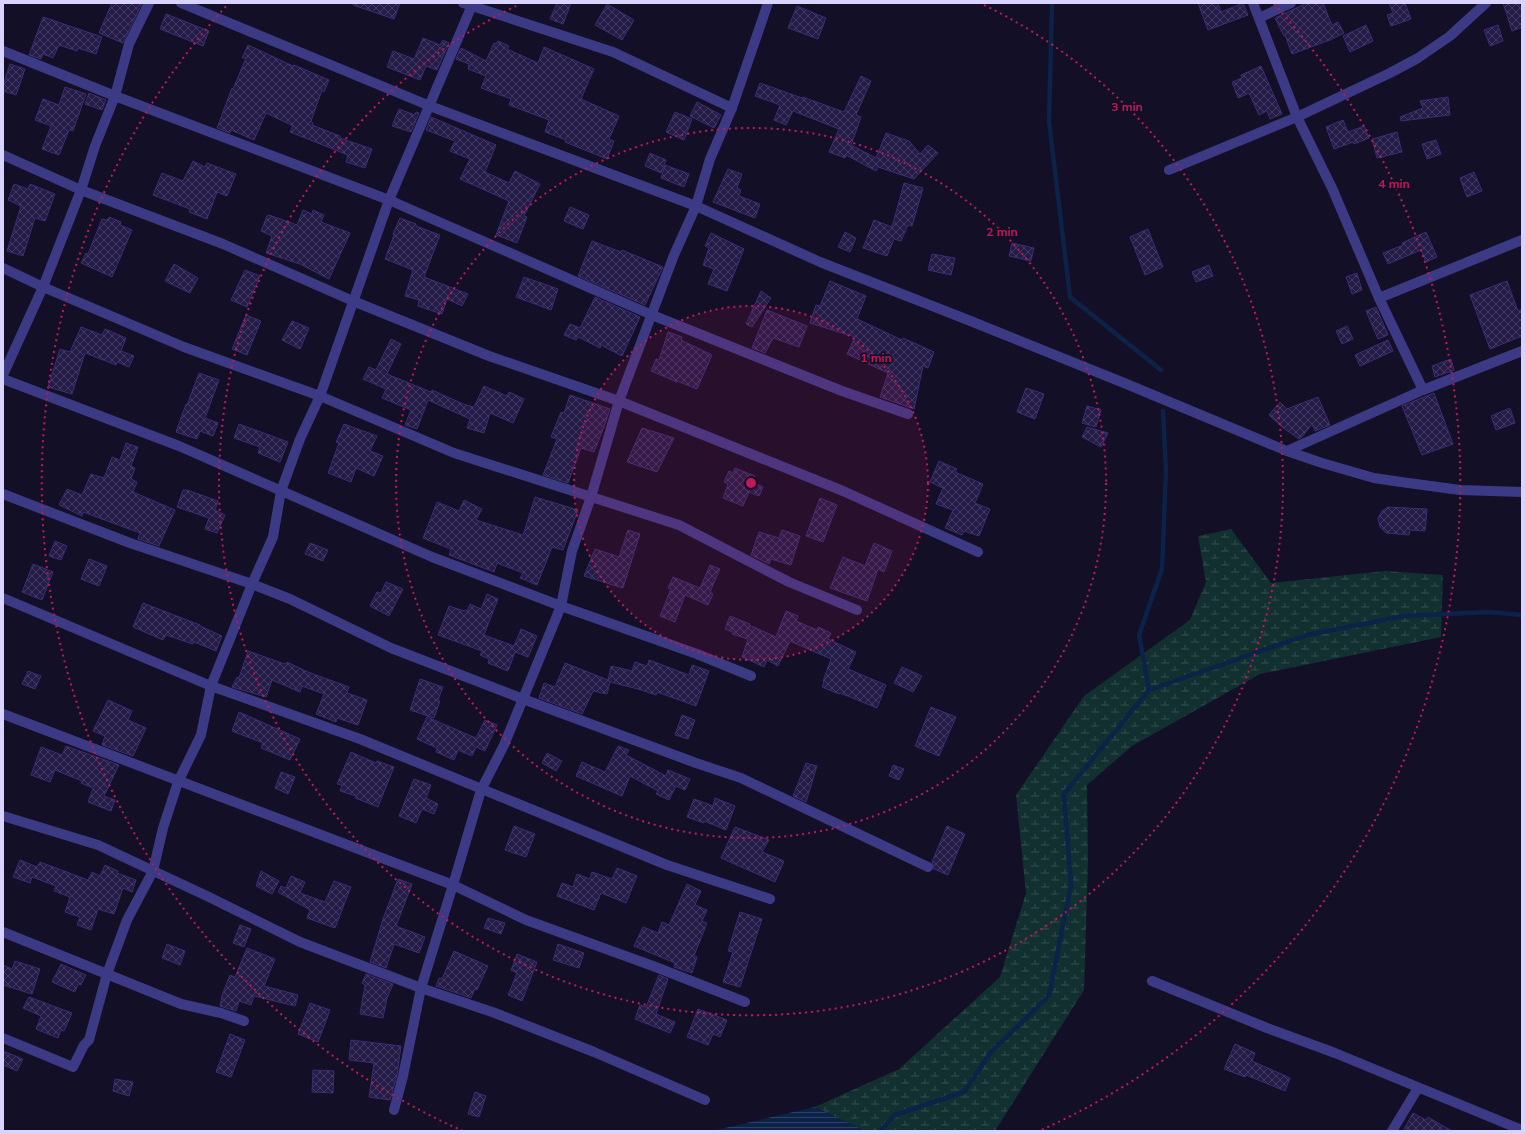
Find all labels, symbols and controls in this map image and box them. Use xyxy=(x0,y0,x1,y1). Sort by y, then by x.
text: 3 min xyxy=(1111,99,1143,114)
text: 4 min xyxy=(1378,176,1410,191)
text: 2 min xyxy=(986,224,1018,239)
text: 1 min xyxy=(860,350,892,365)
centre of rings xyxy=(744,476,758,490)

